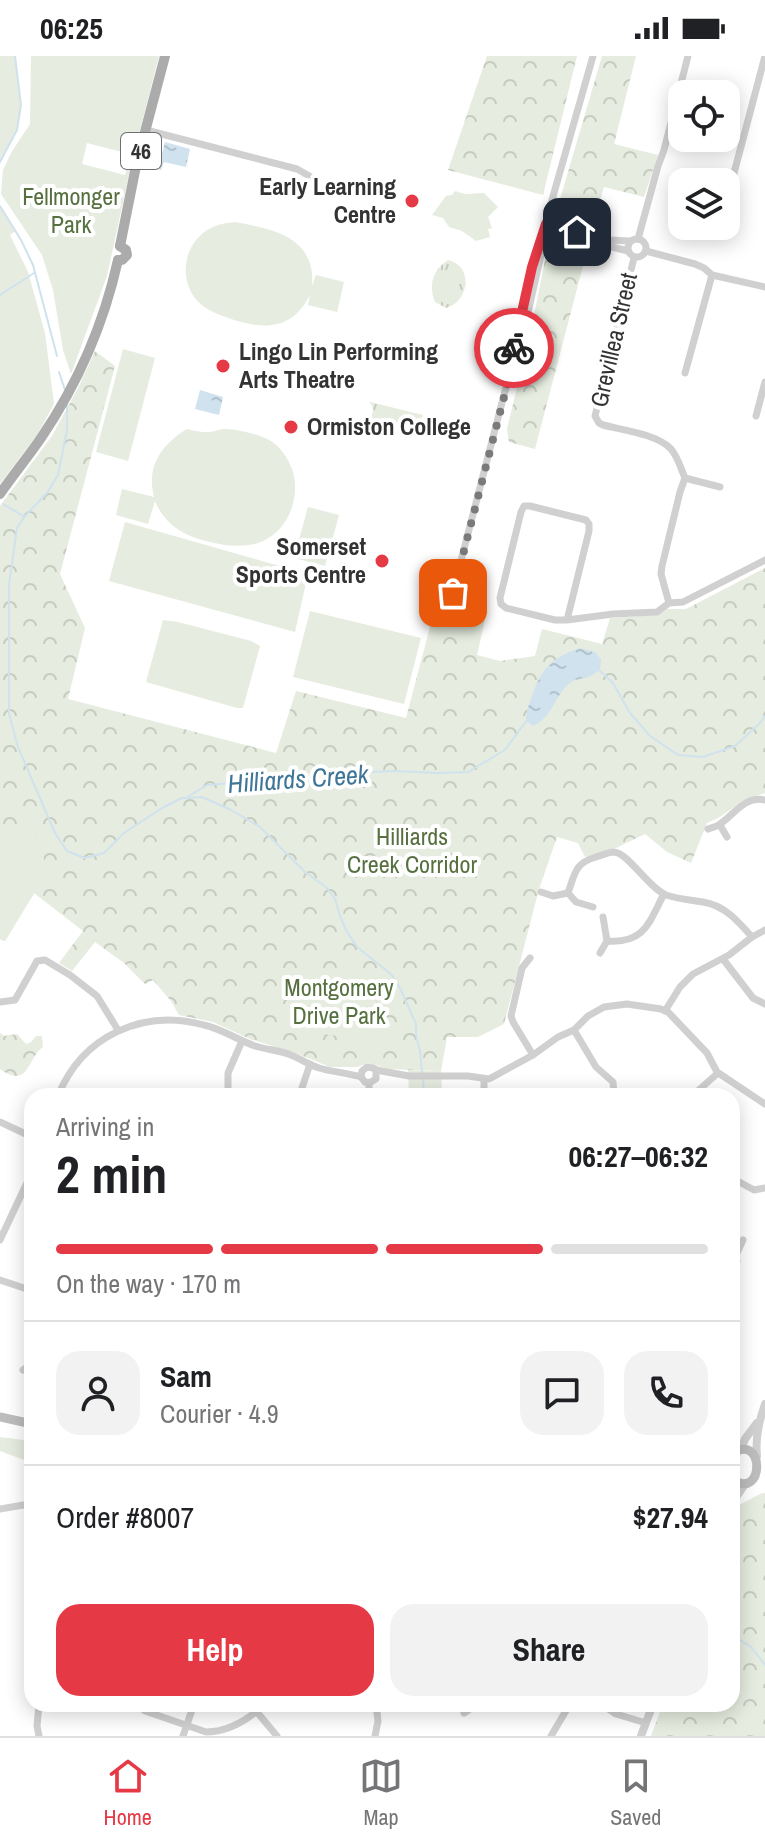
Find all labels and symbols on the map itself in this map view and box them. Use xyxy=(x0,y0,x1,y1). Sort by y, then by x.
road number: 46 xyxy=(121,133,161,169)
place label: Early Learning Centre xyxy=(259,170,396,230)
park label: Fellmonger Park xyxy=(22,180,120,240)
marker: Early Learning Centre xyxy=(403,192,421,210)
pin xyxy=(543,198,611,266)
street label: Grevillea Street xyxy=(582,269,644,410)
courier xyxy=(474,308,554,388)
place label: Lingo Lin Performing Arts Theatre xyxy=(239,335,438,395)
marker: Lingo Lin Performing Arts Theatre xyxy=(214,357,232,375)
place label: Ormiston College xyxy=(307,410,471,442)
marker: Ormiston College xyxy=(282,418,300,436)
place label: Somerset Sports Centre xyxy=(236,530,366,590)
marker: Somerset Sports Centre xyxy=(373,552,391,570)
pin xyxy=(419,559,487,627)
water label: Hilliards Creek xyxy=(226,756,371,801)
park label: Hilliards Creek Corridor xyxy=(347,820,478,880)
park label: Montgomery Drive Park xyxy=(284,971,394,1031)

